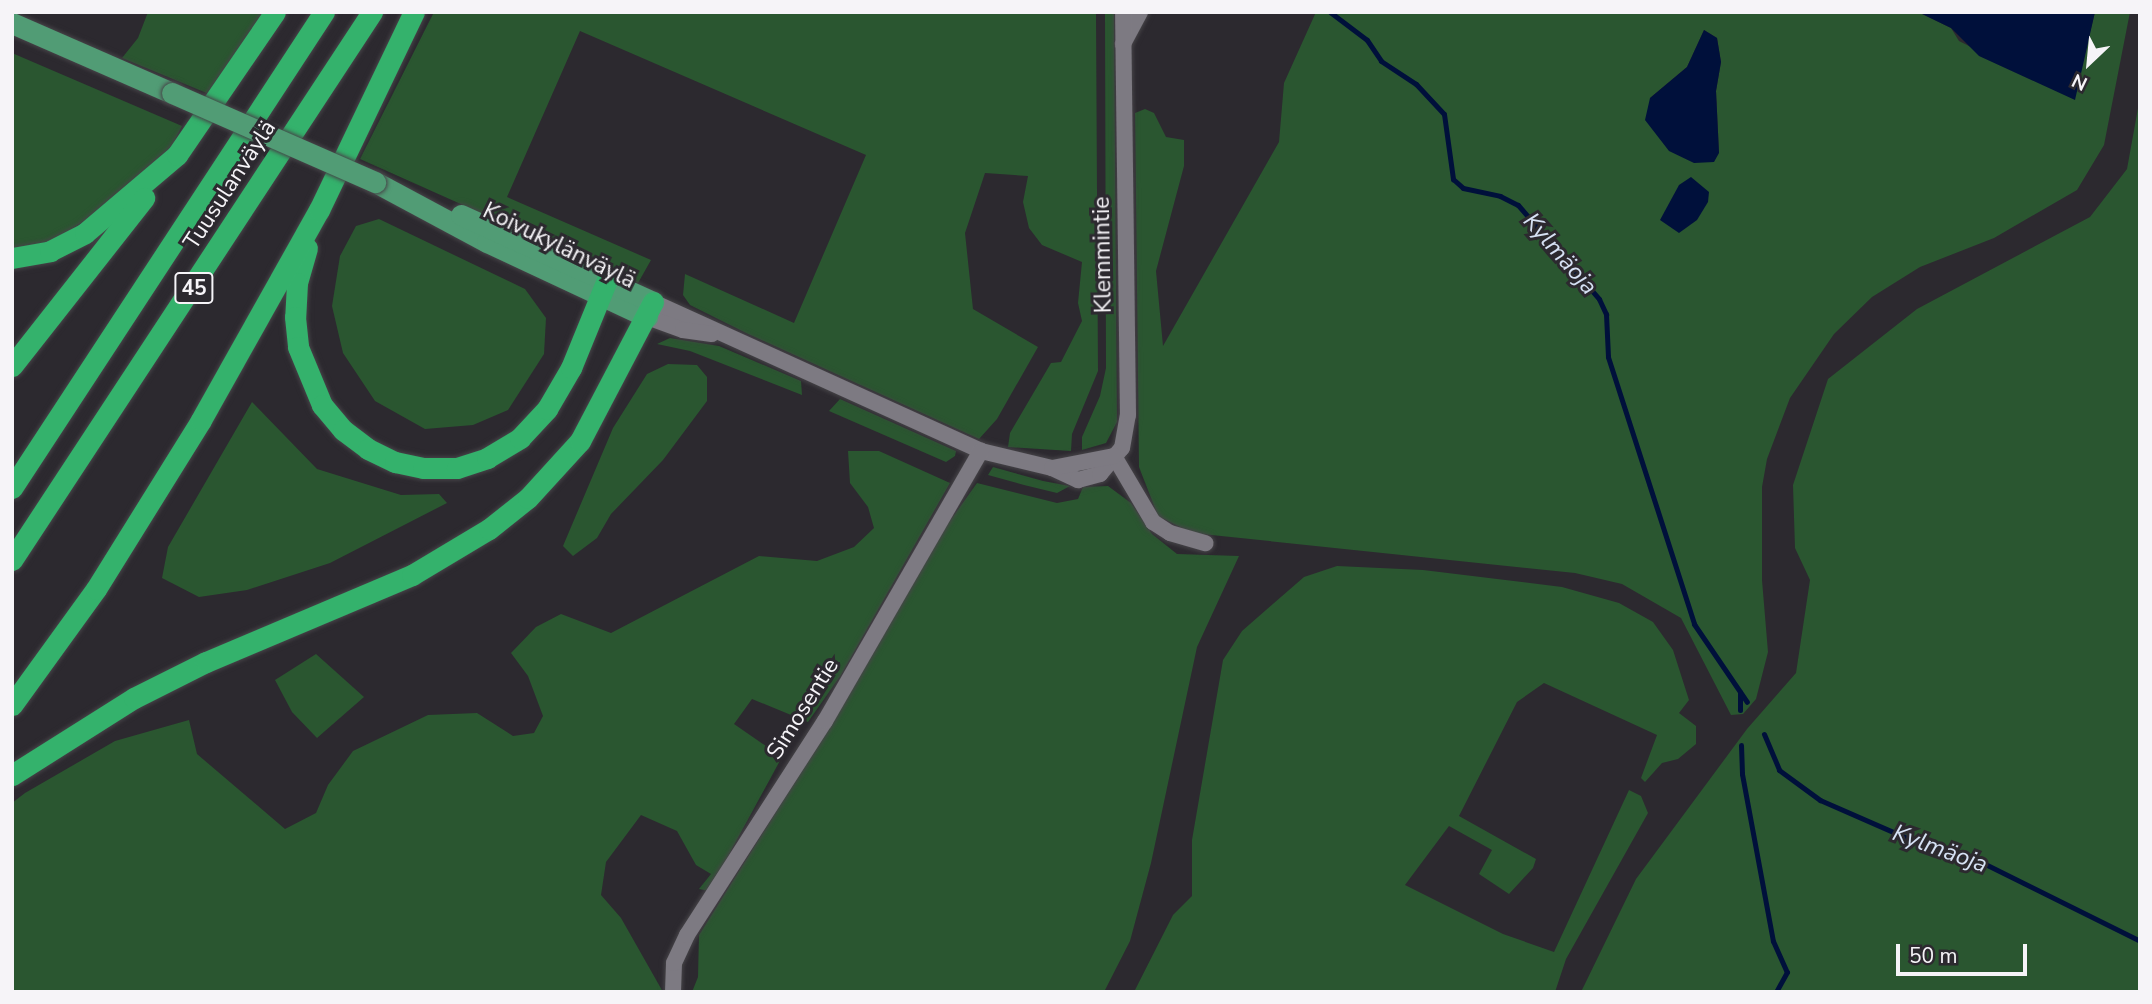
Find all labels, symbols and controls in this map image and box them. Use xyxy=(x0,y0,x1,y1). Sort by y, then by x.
north arrow xyxy=(2054,28,2124,98)
text: N xyxy=(2068,67,2092,97)
street label: Tuusulanväylä xyxy=(178,115,282,255)
street label: Klemmintie xyxy=(1088,196,1118,314)
street label: Koivukylänväylä xyxy=(478,197,640,295)
water label: Kylmäoja xyxy=(1517,207,1603,301)
road number: 45 xyxy=(173,270,215,306)
street label: Simosentie xyxy=(761,653,845,765)
water label: Kylmäoja xyxy=(1889,819,1991,879)
scale bar xyxy=(1900,930,2031,974)
text: 50 m xyxy=(1909,942,1958,970)

